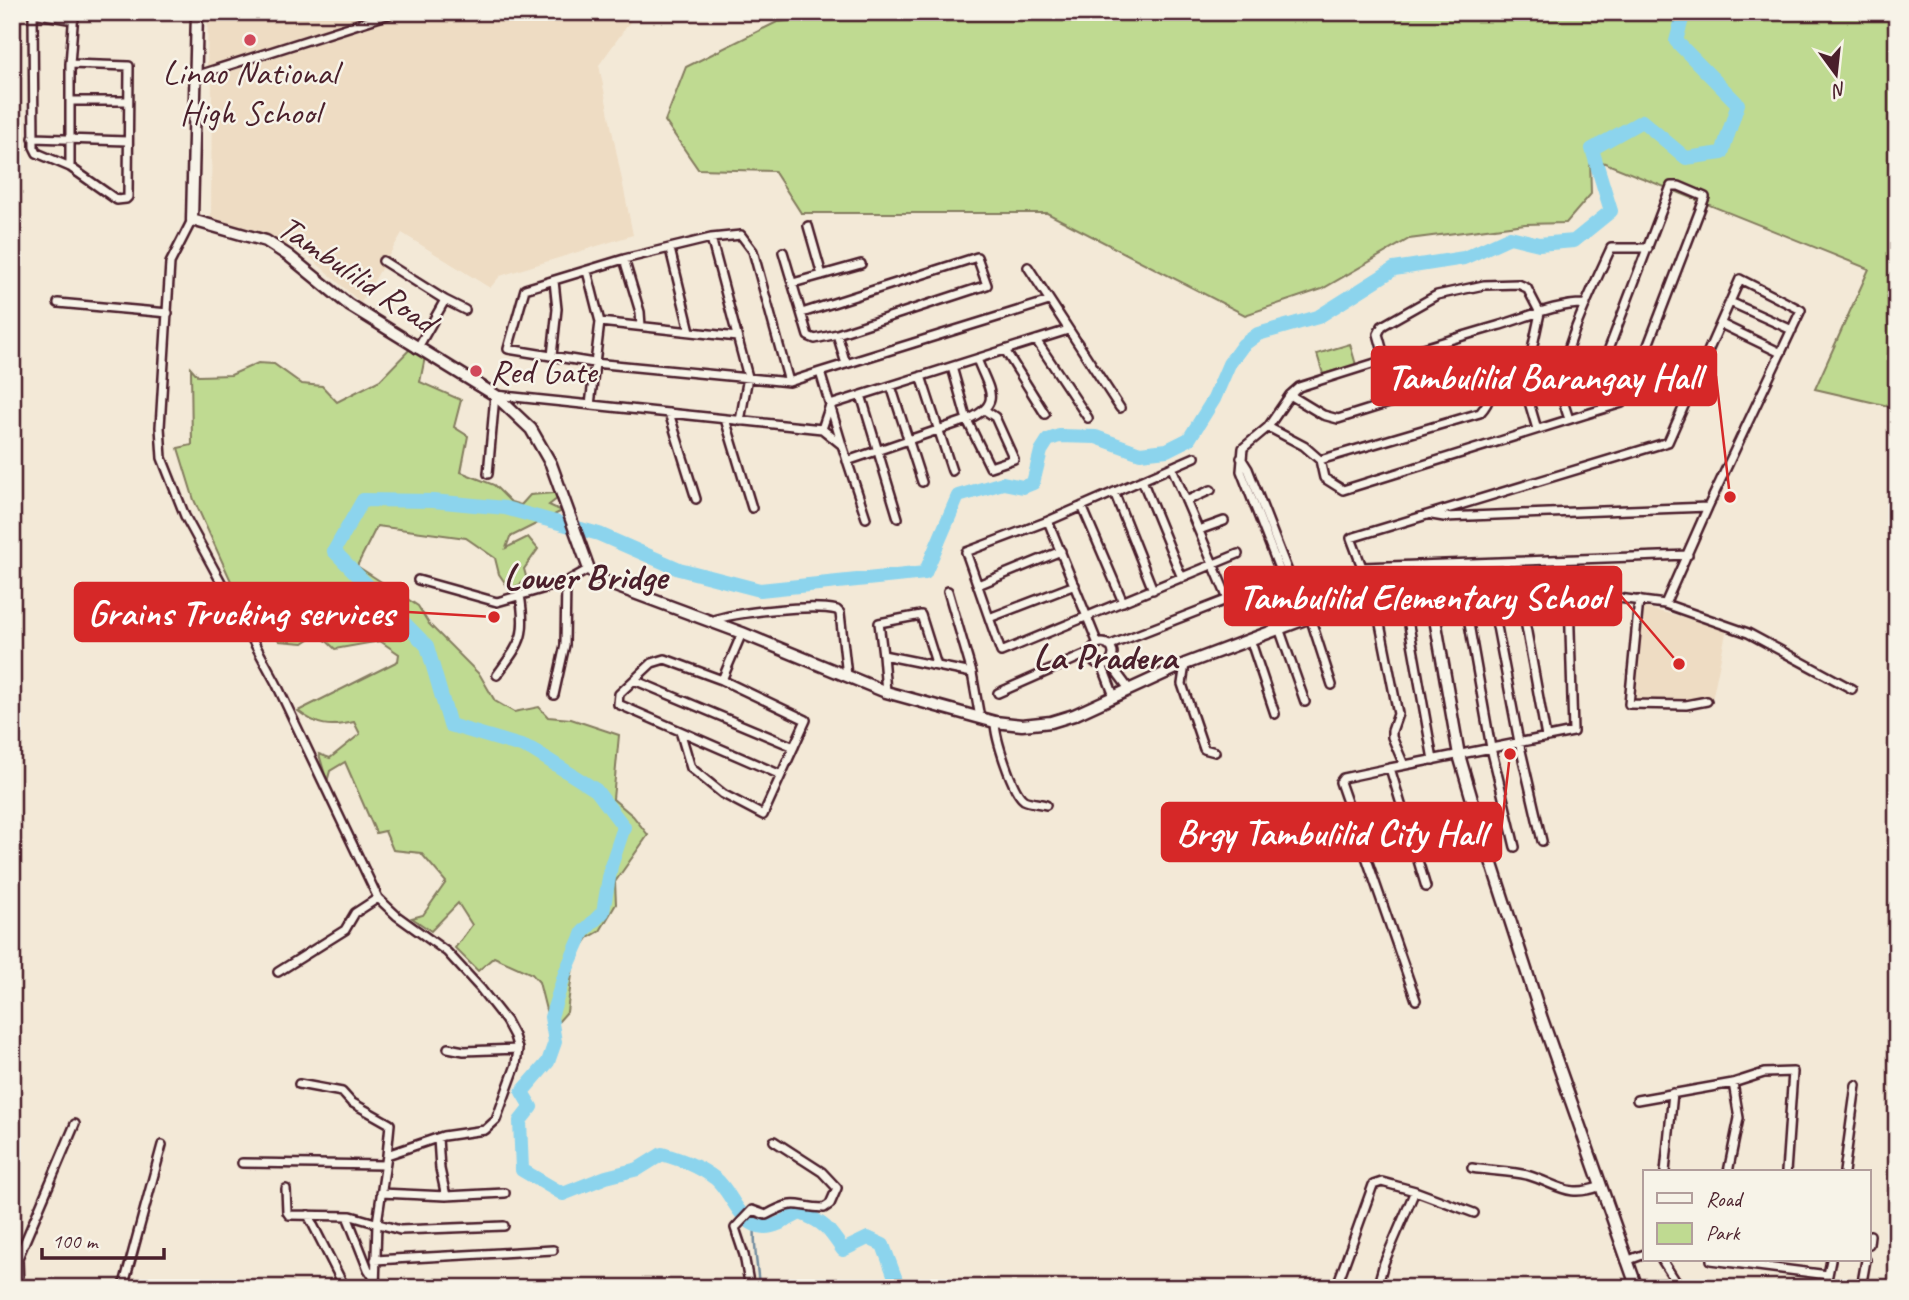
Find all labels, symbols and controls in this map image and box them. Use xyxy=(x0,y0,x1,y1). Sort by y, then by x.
marker: Linao National High School xyxy=(242,32,258,48)
north arrow xyxy=(1800,38,1870,108)
place label: Linao National High School xyxy=(163,50,344,135)
text: N xyxy=(1828,76,1849,103)
street label: Tambulilid Road xyxy=(269,204,449,346)
callout: Tambulilid Barangay Hall xyxy=(1372,347,1716,405)
place label: Red Gate xyxy=(490,349,599,394)
text: Tambulilid Barangay Hall xyxy=(1387,353,1708,400)
marker: Red Gate xyxy=(468,363,484,379)
district label: Lower Bridge xyxy=(503,553,670,600)
callout: Tambulilid Elementary School xyxy=(1225,567,1621,625)
text: Tambulilid Elementary School xyxy=(1239,573,1614,620)
callout: Grains Trucking services xyxy=(75,583,408,641)
text: Grains Trucking services xyxy=(88,589,398,636)
district label: La Pradera xyxy=(1033,633,1180,680)
callout: Brgy Tambulilid City Hall xyxy=(1162,803,1501,861)
text: Brgy Tambulilid City Hall xyxy=(1176,809,1492,856)
legend xyxy=(1643,1170,1870,1262)
text: Road xyxy=(1706,1186,1745,1212)
scale bar xyxy=(42,1216,164,1260)
text: Park xyxy=(1706,1220,1741,1246)
text: 100 m xyxy=(52,1228,99,1254)

